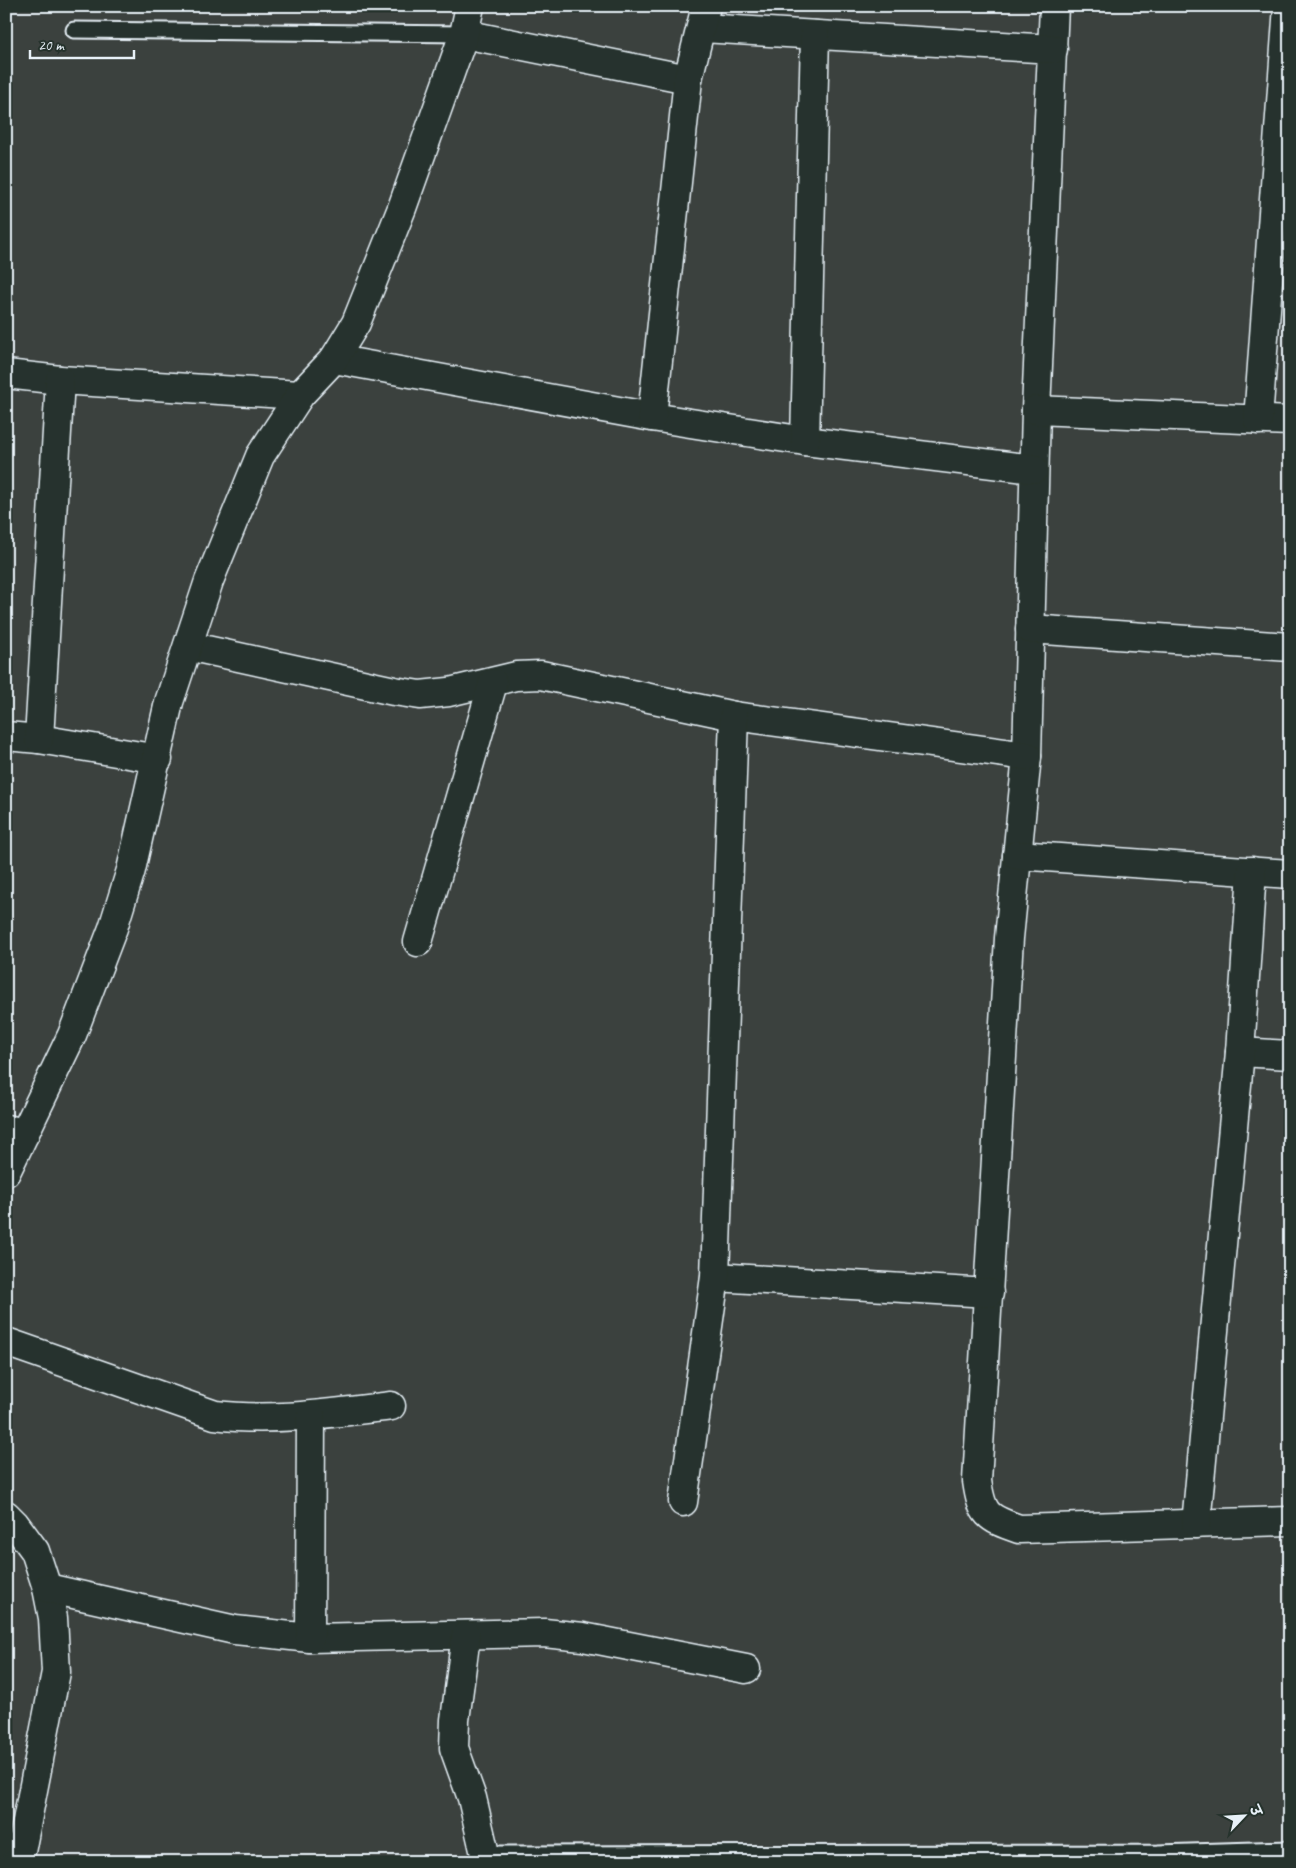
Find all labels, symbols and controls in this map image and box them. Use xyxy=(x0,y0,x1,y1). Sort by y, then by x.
scale bar xyxy=(30,28,134,60)
text: 20 m xyxy=(38,36,65,55)
north arrow xyxy=(1218,1790,1268,1840)
text: उ xyxy=(1245,1801,1266,1820)

